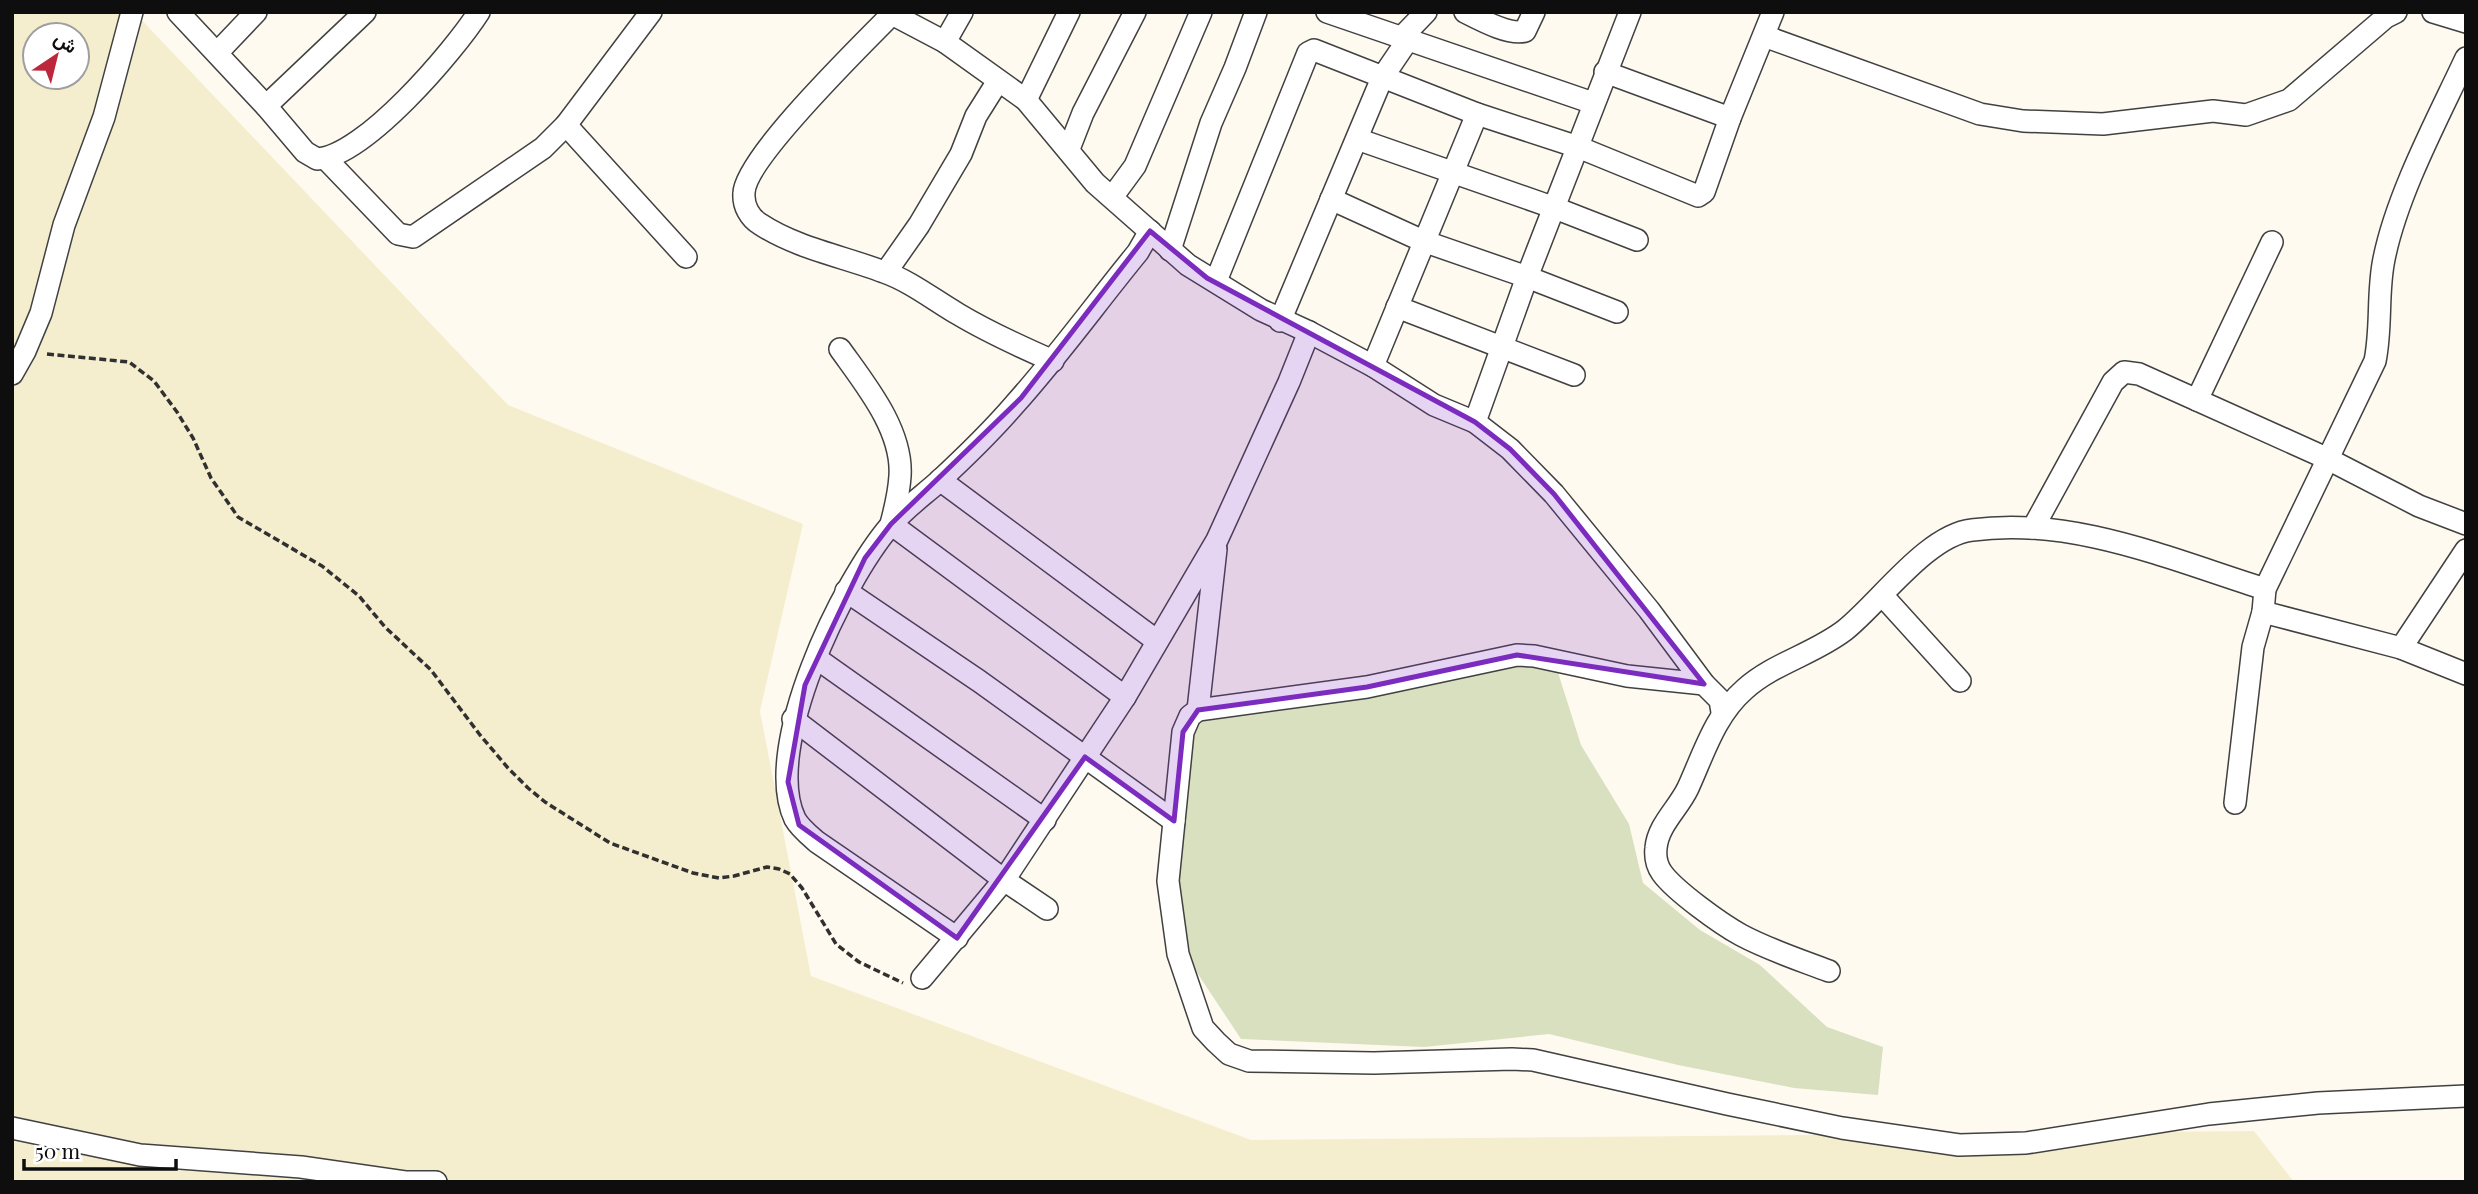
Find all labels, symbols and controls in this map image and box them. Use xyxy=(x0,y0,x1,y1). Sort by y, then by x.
north arrow xyxy=(21,21,91,91)
text: ش xyxy=(50,24,83,59)
scale bar xyxy=(24,1128,177,1172)
text: 50 m xyxy=(35,1136,81,1164)

